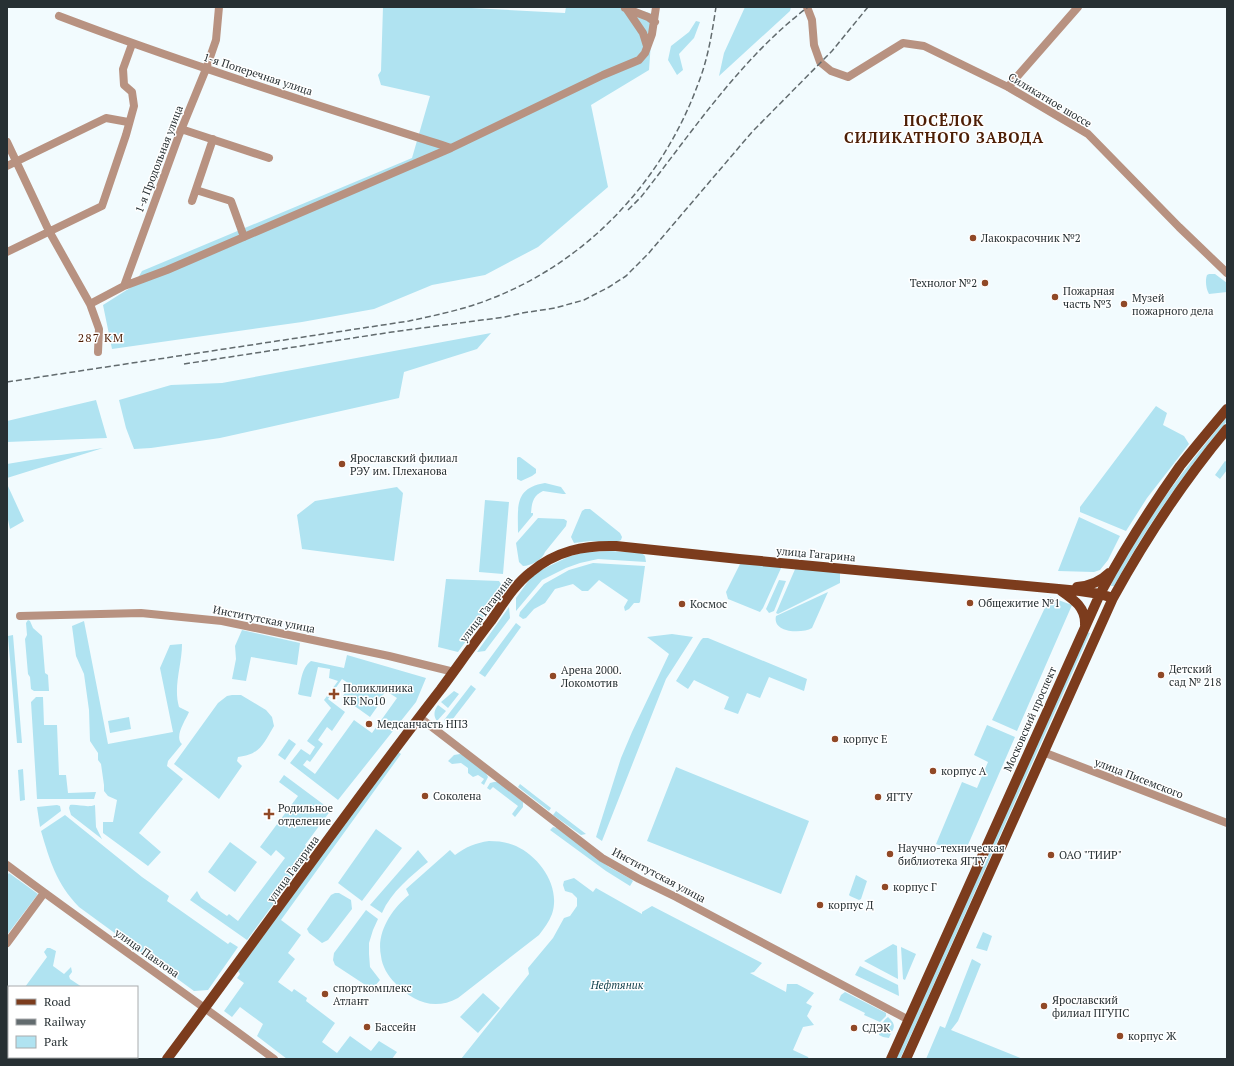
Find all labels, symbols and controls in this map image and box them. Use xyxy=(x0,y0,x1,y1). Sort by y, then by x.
street label: 1-я Поперечная улица xyxy=(202,50,315,98)
street label: Силикатное шоссе xyxy=(1006,69,1095,131)
street label: 1-я Продольная улица xyxy=(132,103,186,215)
district label: ПОСЁЛОК СИЛИКАТНОГО ЗАВОДА xyxy=(844,110,1044,147)
place label: Лакокрасочник №2 xyxy=(980,231,1081,245)
marker: Лакокрасочник №2 xyxy=(968,233,978,243)
place label: Технолог №2 xyxy=(910,276,977,290)
marker: Технолог №2 xyxy=(980,278,990,288)
place label: Пожарная часть №3 xyxy=(1063,284,1115,311)
place label: Музей пожарного дела xyxy=(1132,291,1214,318)
marker: Пожарная часть №3 xyxy=(1050,292,1060,302)
marker: Музей пожарного дела xyxy=(1119,299,1129,309)
district label: 287 КМ xyxy=(78,330,124,345)
place label: Ярославский филиал РЭУ им. Плеханова xyxy=(350,451,458,478)
marker: Ярославский филиал РЭУ им. Плеханова xyxy=(337,459,347,469)
street label: улица Гагарина xyxy=(775,543,857,564)
street label: улица Гагарина xyxy=(456,573,516,646)
place label: Общежитие №1 xyxy=(978,596,1060,610)
place label: Космос xyxy=(690,597,727,611)
marker: Общежитие №1 xyxy=(965,598,975,608)
marker: Космос xyxy=(677,599,687,609)
street label: Институтская улица xyxy=(212,602,317,636)
place label: Детский сад № 218 xyxy=(1169,662,1221,689)
place label: Арена 2000. Локомотив xyxy=(560,663,622,690)
street label: Московский проспект xyxy=(1001,664,1060,774)
marker: Детский сад № 218 xyxy=(1156,670,1166,680)
marker: Арена 2000. Локомотив xyxy=(548,671,558,681)
place label: Поликлиника КБ No10 xyxy=(343,681,414,708)
marker: Поликлиника КБ No10 xyxy=(328,688,340,700)
place label: Медсанчасть НПЗ xyxy=(377,717,468,731)
marker: Медсанчасть НПЗ xyxy=(364,719,374,729)
place label: корпус Е xyxy=(843,732,887,746)
marker: корпус Е xyxy=(830,734,840,744)
street label: улица Писемского xyxy=(1092,754,1185,801)
place label: корпус А xyxy=(941,764,987,778)
marker: корпус А xyxy=(928,766,938,776)
place label: Соколена xyxy=(433,789,482,803)
place label: ЯГТУ xyxy=(886,790,913,804)
marker: Соколена xyxy=(420,791,430,801)
marker: ЯГТУ xyxy=(873,792,883,802)
place label: Родильное отделение xyxy=(278,801,333,828)
marker: Родильное отделение xyxy=(263,808,275,820)
street label: улица Гагарина xyxy=(263,832,322,906)
place label: Научно-техническая библиотека ЯГТУ xyxy=(898,841,1005,868)
street label: Институтская улица xyxy=(610,844,709,906)
place label: ОАО "ТИИР" xyxy=(1059,848,1122,862)
marker: Научно-техническая библиотека ЯГТУ xyxy=(885,849,895,859)
marker: ОАО "ТИИР" xyxy=(1046,850,1056,860)
place label: корпус Г xyxy=(893,880,937,894)
marker: корпус Г xyxy=(880,882,890,892)
place label: корпус Д xyxy=(828,898,874,912)
marker: корпус Д xyxy=(815,900,825,910)
street label: улица Павлова xyxy=(111,925,182,981)
park label: Нефтяник xyxy=(590,978,644,992)
place label: спорткомплекс Атлант xyxy=(333,981,412,1008)
legend xyxy=(8,986,138,1058)
marker: спорткомплекс Атлант xyxy=(320,989,330,999)
place label: Ярославский филиал ПГУПС xyxy=(1052,993,1129,1020)
text: Road xyxy=(44,994,71,1009)
marker: Ярославский филиал ПГУПС xyxy=(1039,1001,1049,1011)
text: Railway xyxy=(44,1014,87,1029)
place label: Бассейн xyxy=(375,1020,416,1034)
place label: СДЭК xyxy=(862,1021,891,1035)
marker: Бассейн xyxy=(362,1022,372,1032)
marker: СДЭК xyxy=(849,1023,859,1033)
place label: корпус Ж xyxy=(1128,1029,1177,1043)
marker: корпус Ж xyxy=(1115,1031,1125,1041)
text: Park xyxy=(44,1034,69,1049)

